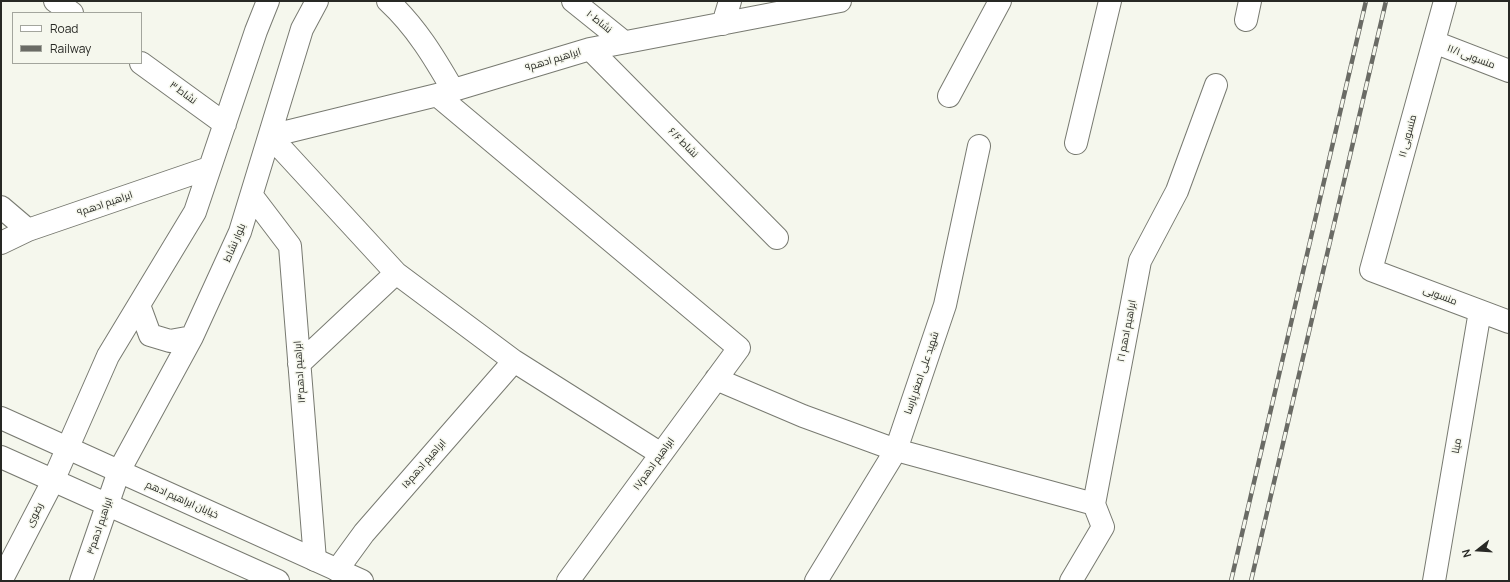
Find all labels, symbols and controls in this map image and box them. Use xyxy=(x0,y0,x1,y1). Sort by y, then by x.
street label: نشاط ۱۰ xyxy=(584,8,614,36)
legend xyxy=(12,12,142,64)
text: Road xyxy=(50,20,78,37)
text: Railway xyxy=(50,40,91,57)
street label: منسوبی ۱۱/۱ xyxy=(1445,42,1497,72)
street label: ابراهیم ادهم۹ xyxy=(524,46,582,74)
street label: نشاط ۳ xyxy=(167,79,199,107)
street label: منسوبی ۱۱ xyxy=(1397,113,1419,159)
street label: نشاط ۶/۶ xyxy=(666,126,700,160)
street label: ابراهیم ادهم۹ xyxy=(76,189,134,219)
street label: بلوار نشاط xyxy=(222,222,248,264)
street label: منسوبی xyxy=(1421,284,1459,308)
street label: ابراهیم ادهم ۲۱ xyxy=(1115,299,1139,363)
street label: شهید علی اصغر پارسا xyxy=(902,330,942,416)
street label: ابراهیم ادهم۱۳ xyxy=(292,340,308,404)
street label: ابراهیم ادهم۱۷ xyxy=(631,435,677,493)
street label: ابراهیم ادهم۱۵ xyxy=(399,437,449,491)
street label: مینا xyxy=(1450,437,1464,455)
street label: خیابان ابراهیم ادهم xyxy=(144,479,220,521)
street label: ابراهیم ادهم۴ xyxy=(85,496,115,556)
street label: رضوی xyxy=(24,501,46,529)
north arrow xyxy=(1458,530,1498,570)
text: N xyxy=(1458,548,1474,560)

